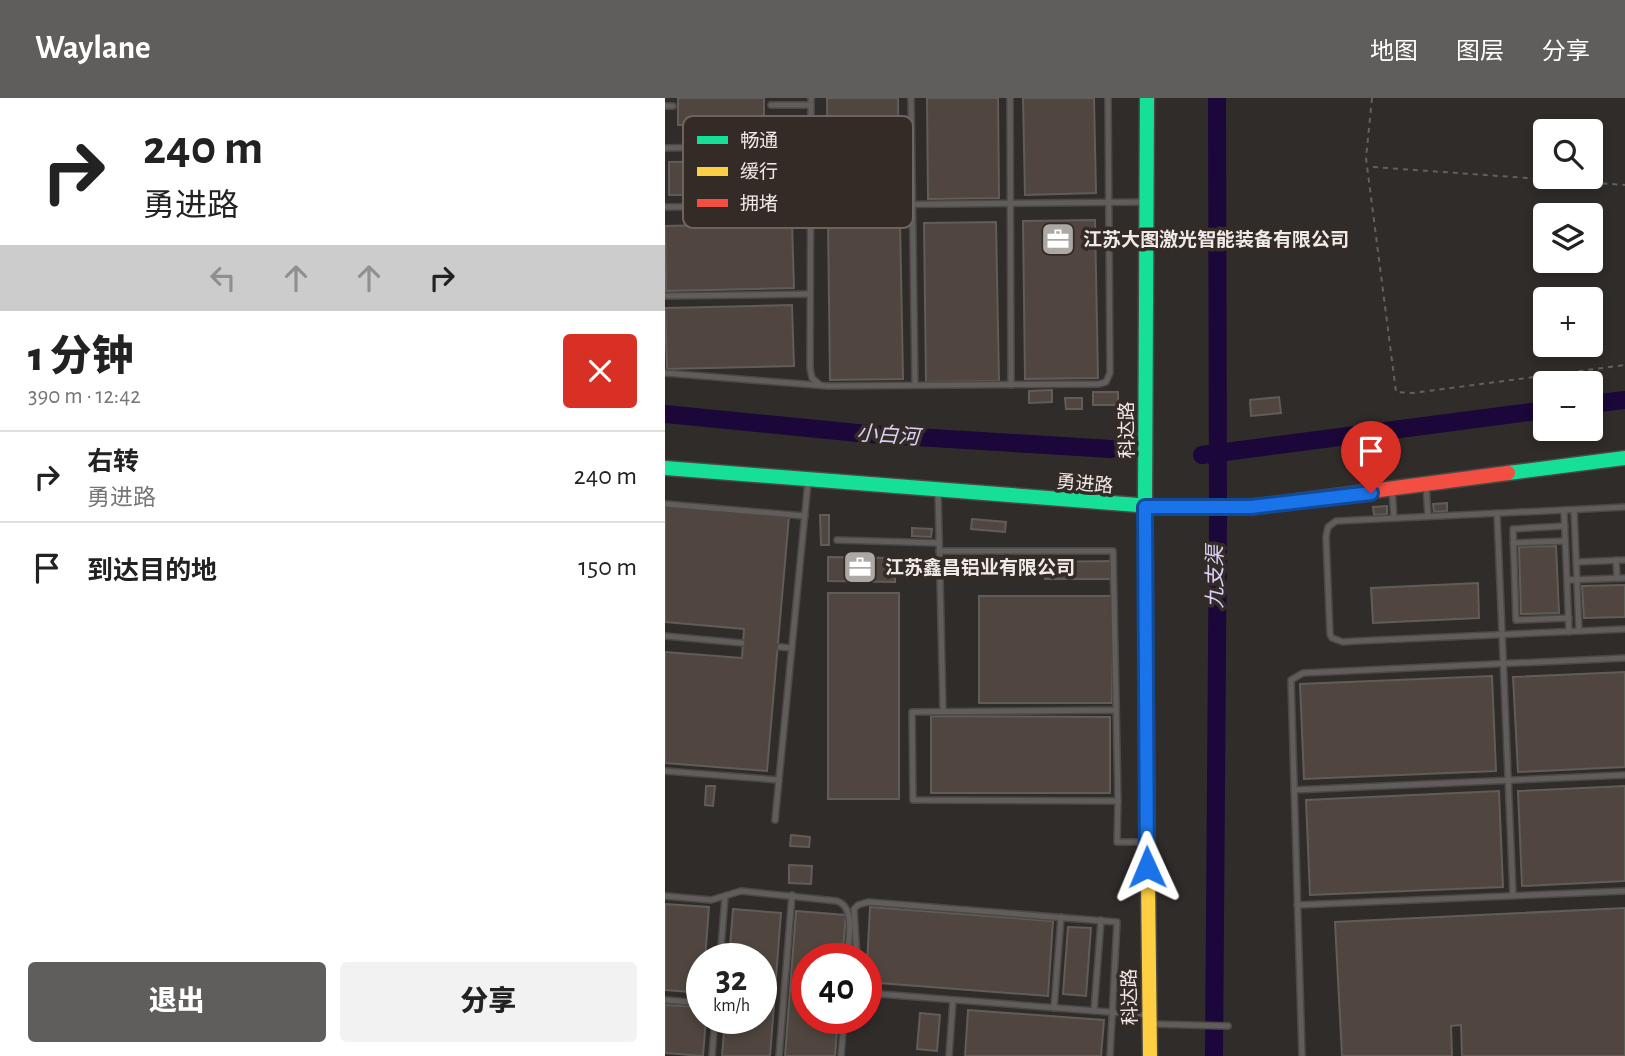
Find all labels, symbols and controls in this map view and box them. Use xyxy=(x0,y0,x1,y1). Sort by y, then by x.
text: Waylane xyxy=(35,32,151,65)
text: 地图 xyxy=(1370,40,1418,64)
text: 图层 xyxy=(1456,40,1504,64)
text: 分享 xyxy=(1542,40,1590,64)
legend xyxy=(683,116,913,228)
map controls xyxy=(1533,119,1603,441)
button: search xyxy=(1533,119,1603,189)
text: 240 m xyxy=(143,124,263,173)
icon: right xyxy=(28,126,119,217)
text: 畅通 xyxy=(740,131,778,151)
text: 缓行 xyxy=(740,161,778,182)
text: 勇进路 xyxy=(143,190,239,222)
text: 拥堵 xyxy=(740,193,778,214)
button: layers xyxy=(1533,203,1603,273)
office icon: 江苏大图激光智能装备有限公司 xyxy=(1039,220,1077,258)
place label: 江苏大图激光智能装备有限公司 xyxy=(1083,229,1349,250)
icon: left xyxy=(204,259,242,297)
icon: ahead xyxy=(277,259,315,297)
icon: ahead xyxy=(350,259,388,297)
icon: right xyxy=(423,259,461,297)
button: + xyxy=(1533,287,1603,357)
button: close xyxy=(563,334,637,408)
text: 1 分钟 xyxy=(28,336,134,378)
button: − xyxy=(1533,371,1603,441)
text: 390 m · 12:42 xyxy=(28,385,141,408)
street label: 科达路 xyxy=(1117,401,1137,459)
pin xyxy=(1341,421,1401,493)
water label: 小白河 xyxy=(856,422,924,448)
icon: arrive xyxy=(1352,432,1390,470)
text: 右转 xyxy=(87,449,139,475)
icon: right xyxy=(28,458,66,496)
text: 240 m xyxy=(574,463,637,489)
street label: 勇进路 xyxy=(1056,472,1114,496)
text: 勇进路 xyxy=(87,487,156,510)
water label: 九支渠 xyxy=(1204,543,1226,609)
office icon: 江苏鑫昌铝业有限公司 xyxy=(841,548,879,586)
icon: arrive xyxy=(28,549,66,587)
text: 150 m xyxy=(578,554,637,580)
place label: 江苏鑫昌铝业有限公司 xyxy=(885,557,1075,578)
text: 到达目的地 xyxy=(87,558,217,584)
position arrow xyxy=(1110,830,1184,904)
speed limit sign: 40 xyxy=(791,943,882,1034)
button: 退出 xyxy=(28,962,326,1042)
button: 分享 xyxy=(340,962,637,1042)
text: 32 xyxy=(716,962,747,997)
street label: 科达路 xyxy=(1120,968,1140,1026)
text: km/h xyxy=(713,997,750,1015)

